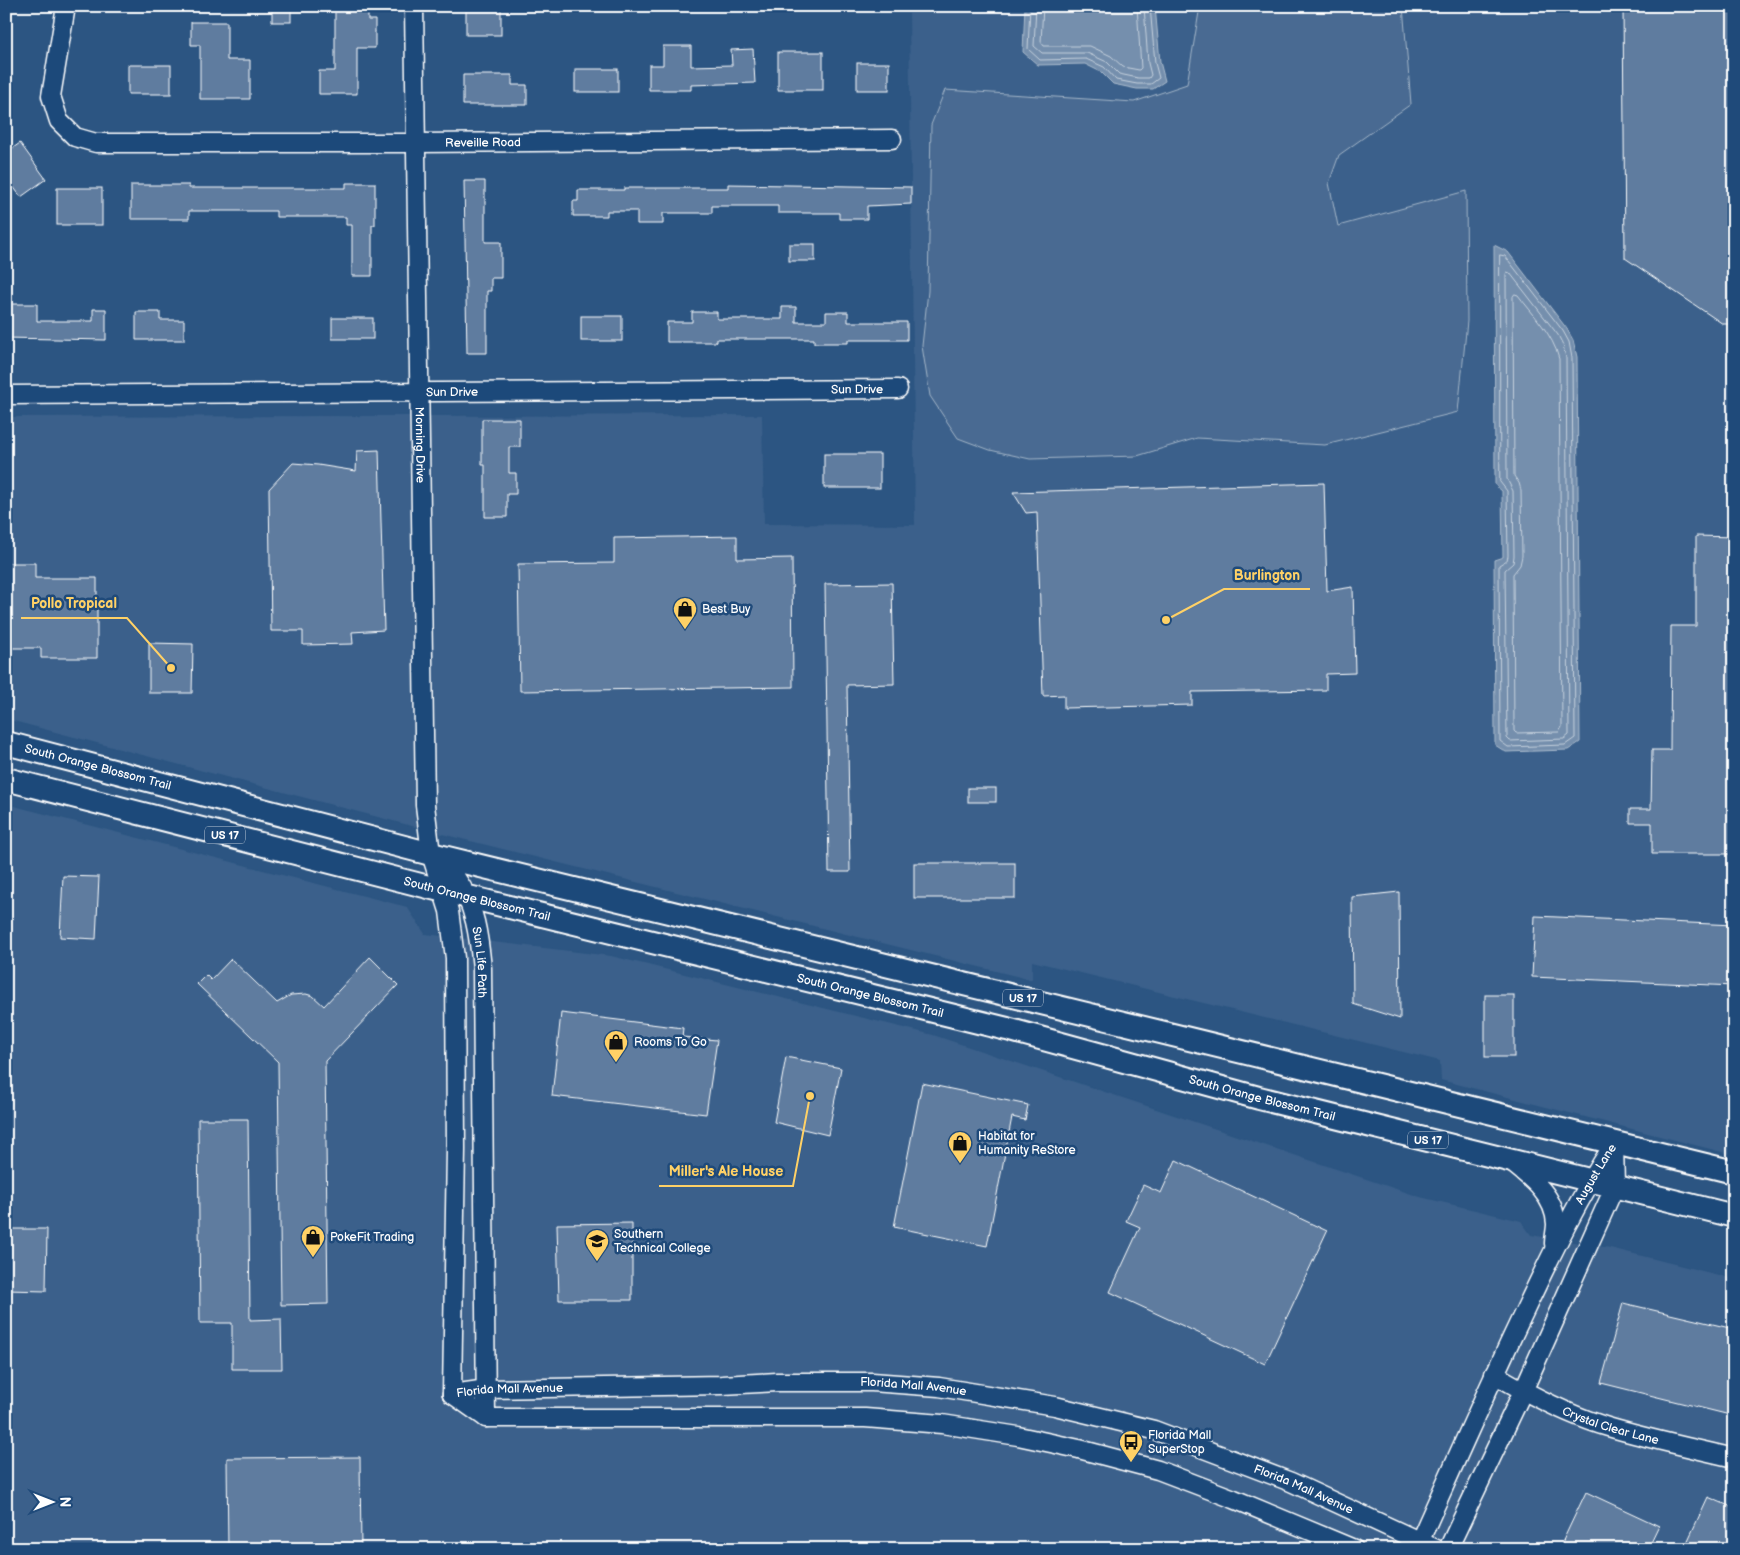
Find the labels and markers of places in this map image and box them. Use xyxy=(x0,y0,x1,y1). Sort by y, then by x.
callout: Burlington xyxy=(1224,560,1310,589)
callout: Pollo Tropical xyxy=(21,589,127,618)
shop icon: Best Buy xyxy=(672,596,698,630)
place label: Best Buy xyxy=(702,602,751,617)
shop icon: Rooms To Go xyxy=(603,1029,629,1063)
place label: Rooms To Go xyxy=(634,1035,707,1050)
place label: Habitat for Humanity ReStore xyxy=(978,1129,1076,1158)
shop icon: Habitat for Humanity ReStore xyxy=(947,1130,973,1164)
callout: Miller's Ale House xyxy=(659,1157,793,1186)
shop icon: PokeFit Trading xyxy=(300,1224,326,1258)
place label: Southern Technical College xyxy=(614,1227,711,1256)
school or university icon: Southern Technical College xyxy=(584,1228,610,1262)
place label: PokeFit Trading xyxy=(330,1230,414,1245)
place label: Florida Mall SuperStop xyxy=(1148,1428,1211,1457)
bus stop icon: Florida Mall SuperStop xyxy=(1118,1429,1144,1463)

